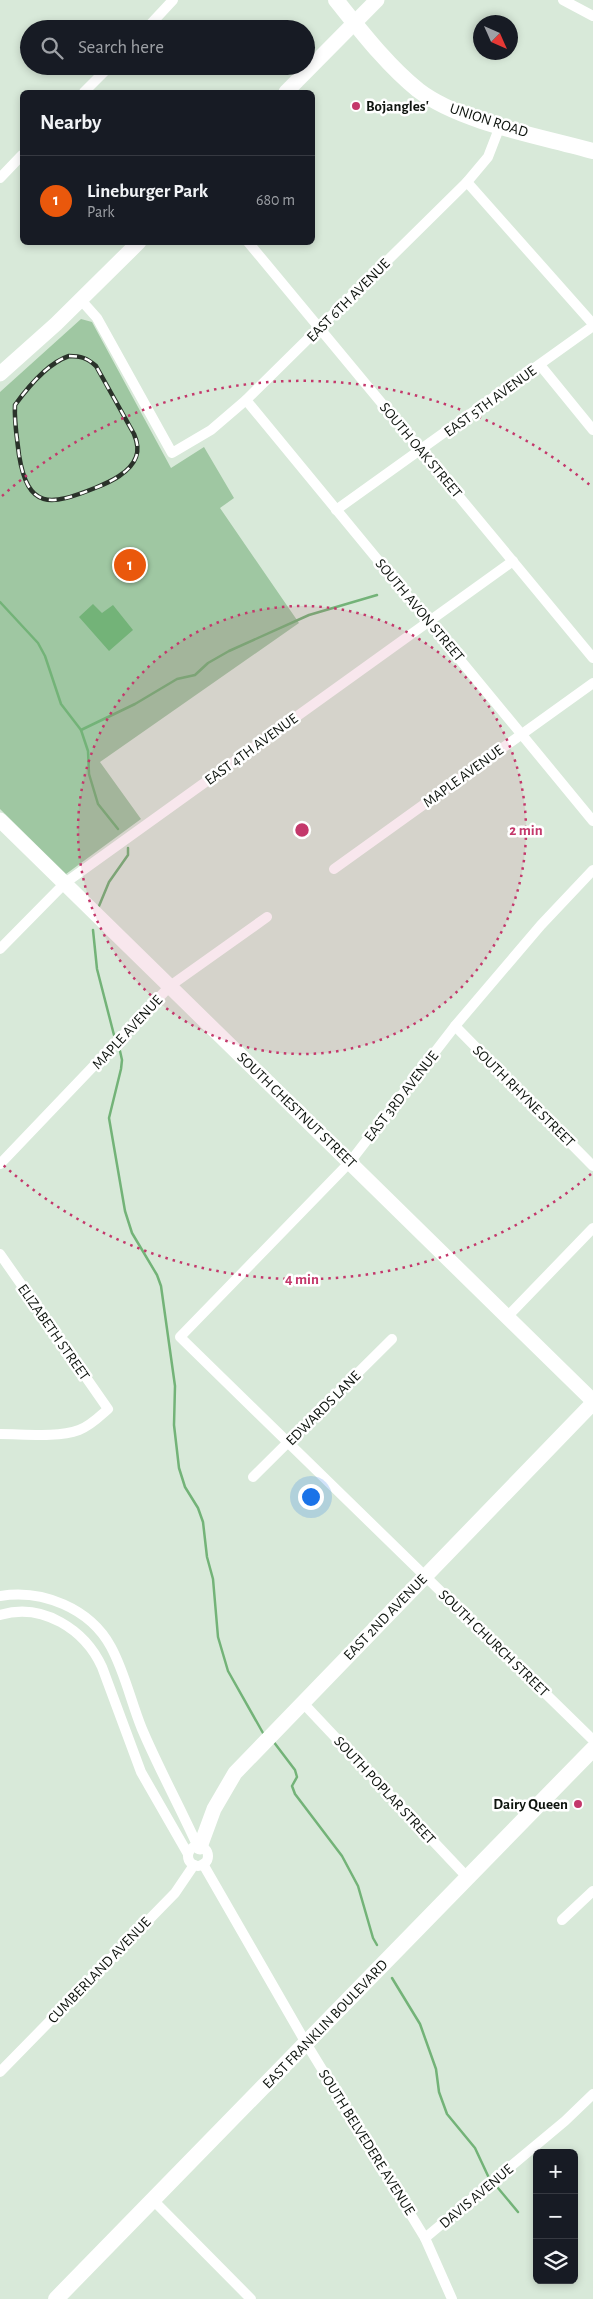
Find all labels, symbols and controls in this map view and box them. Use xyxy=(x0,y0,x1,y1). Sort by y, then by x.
north arrow xyxy=(473,15,518,60)
search box xyxy=(20,20,315,75)
icon: search xyxy=(38,34,66,62)
text: Search here xyxy=(78,38,164,57)
place label: Bojangles' xyxy=(366,99,429,114)
marker: Bojangles' xyxy=(350,100,362,112)
street label: UNION ROAD xyxy=(448,101,530,140)
text: Nearby xyxy=(40,112,101,133)
text: Lineburger Park xyxy=(87,182,208,201)
text: 1 xyxy=(53,192,59,208)
text: 680 m xyxy=(256,192,295,208)
text: Park xyxy=(87,204,115,220)
street label: EAST 6TH AVENUE xyxy=(304,256,393,345)
street label: EAST 5TH AVENUE xyxy=(441,363,539,440)
street label: SOUTH OAK STREET xyxy=(377,400,465,501)
pin: 1 xyxy=(114,546,146,584)
street label: SOUTH AVON STREET xyxy=(372,556,467,665)
street label: EAST 4TH AVENUE xyxy=(202,711,301,788)
street label: MAPLE AVENUE xyxy=(420,742,506,810)
centre of rings xyxy=(293,821,311,839)
text: 2 min xyxy=(509,823,543,838)
street label: MAPLE AVENUE xyxy=(89,992,165,1072)
street label: SOUTH RHYNE STREET xyxy=(470,1043,578,1150)
street label: EAST 3RD AVENUE xyxy=(362,1048,441,1144)
street label: SOUTH CHESTNUT STREET xyxy=(234,1050,360,1172)
text: 4 min xyxy=(285,1272,319,1287)
street label: ELIZABETH STREET xyxy=(15,1281,93,1384)
street label: EDWARDS LANE xyxy=(283,1368,363,1448)
your location xyxy=(298,1484,324,1510)
street label: EAST 2ND AVENUE xyxy=(341,1572,430,1663)
street label: SOUTH CHURCH STREET xyxy=(436,1587,552,1700)
street label: SOUTH POPLAR STREET xyxy=(331,1734,439,1848)
place label: Dairy Queen xyxy=(493,1797,568,1812)
marker: Dairy Queen xyxy=(572,1798,584,1810)
street label: CUMBERLAND AVENUE xyxy=(45,1914,154,2026)
street label: EAST FRANKLIN BOULEVARD xyxy=(260,1957,391,2092)
street label: SOUTH BELVEDERE AVENUE xyxy=(316,2067,418,2218)
map controls xyxy=(533,2149,578,2284)
button: + xyxy=(533,2149,578,2194)
street label: DAVIS AVENUE xyxy=(437,2161,516,2231)
button: − xyxy=(533,2194,578,2239)
button: layers xyxy=(533,2239,578,2284)

